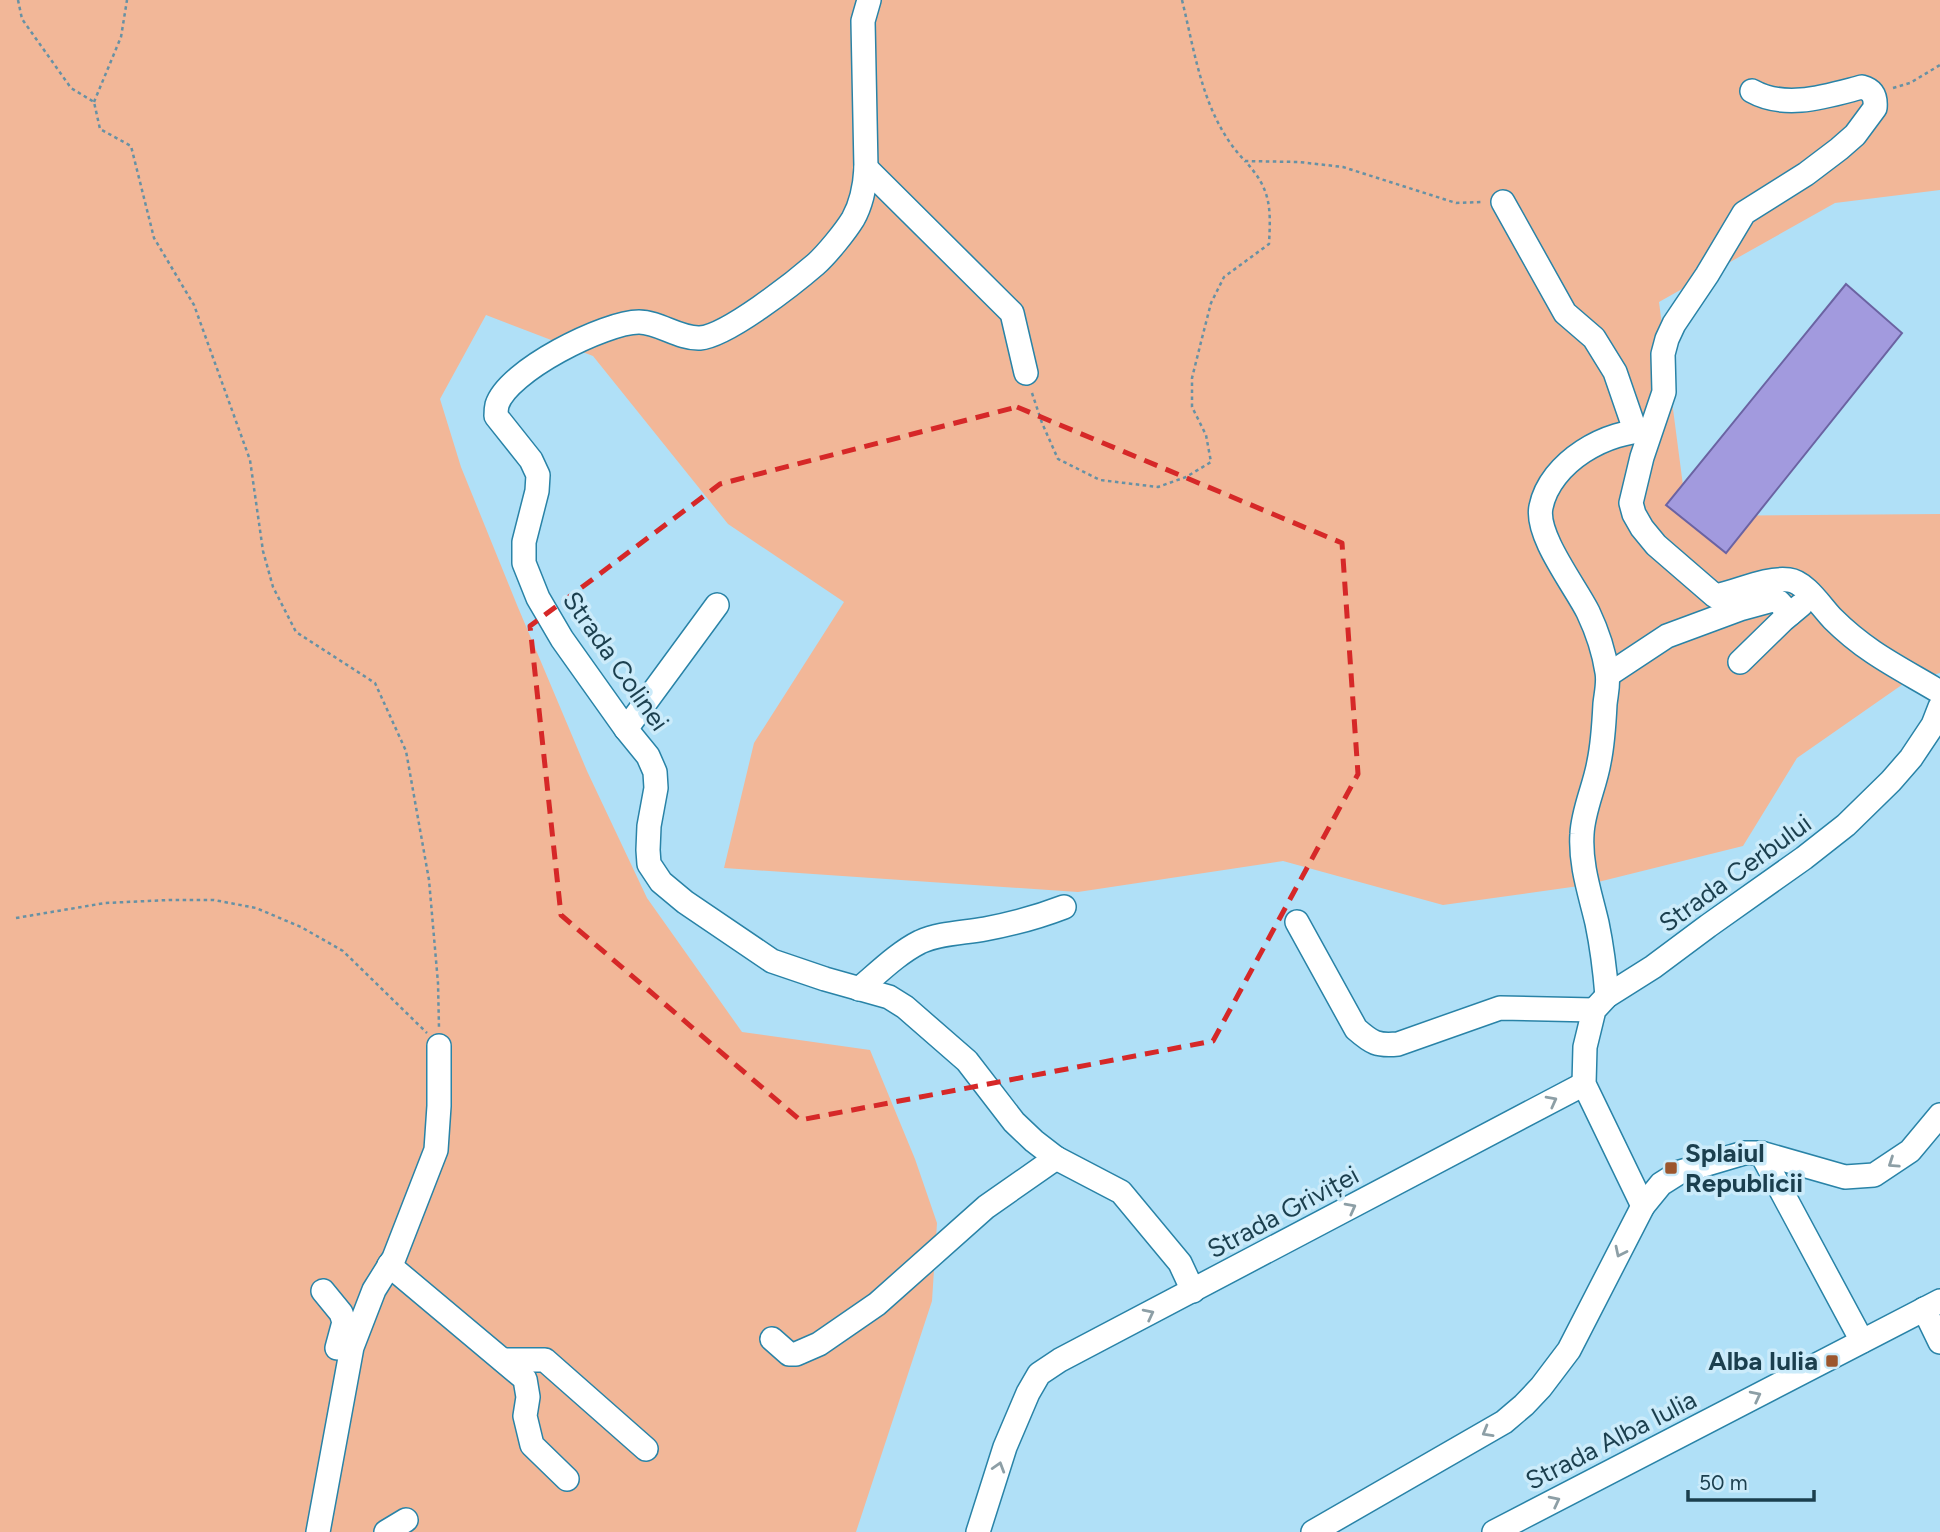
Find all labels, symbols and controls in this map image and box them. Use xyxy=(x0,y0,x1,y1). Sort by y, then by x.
street label: Strada Colinei xyxy=(556,585,676,737)
street label: Strada Cerbului xyxy=(1653,807,1817,939)
one-way arrow xyxy=(1544,1096,1557,1109)
place label: Splaiul Republicii xyxy=(1685,1137,1803,1199)
one-way arrow xyxy=(1887,1155,1900,1168)
street label: Strada Griviței xyxy=(1202,1159,1364,1265)
marker: Splaiul Republicii xyxy=(1663,1160,1679,1176)
one-way arrow xyxy=(1343,1202,1356,1216)
one-way arrow xyxy=(1614,1245,1628,1257)
one-way arrow xyxy=(1142,1308,1154,1322)
place label: Alba Iulia xyxy=(1708,1345,1818,1377)
marker: Alba Iulia xyxy=(1824,1353,1840,1369)
street label: Strada Alba Iulia xyxy=(1520,1383,1702,1497)
one-way arrow xyxy=(1749,1390,1762,1404)
one-way arrow xyxy=(1481,1424,1494,1437)
scale bar xyxy=(1688,1458,1814,1502)
one-way arrow xyxy=(990,1461,1005,1473)
text: 50 m xyxy=(1699,1470,1748,1495)
one-way arrow xyxy=(1547,1495,1560,1509)

